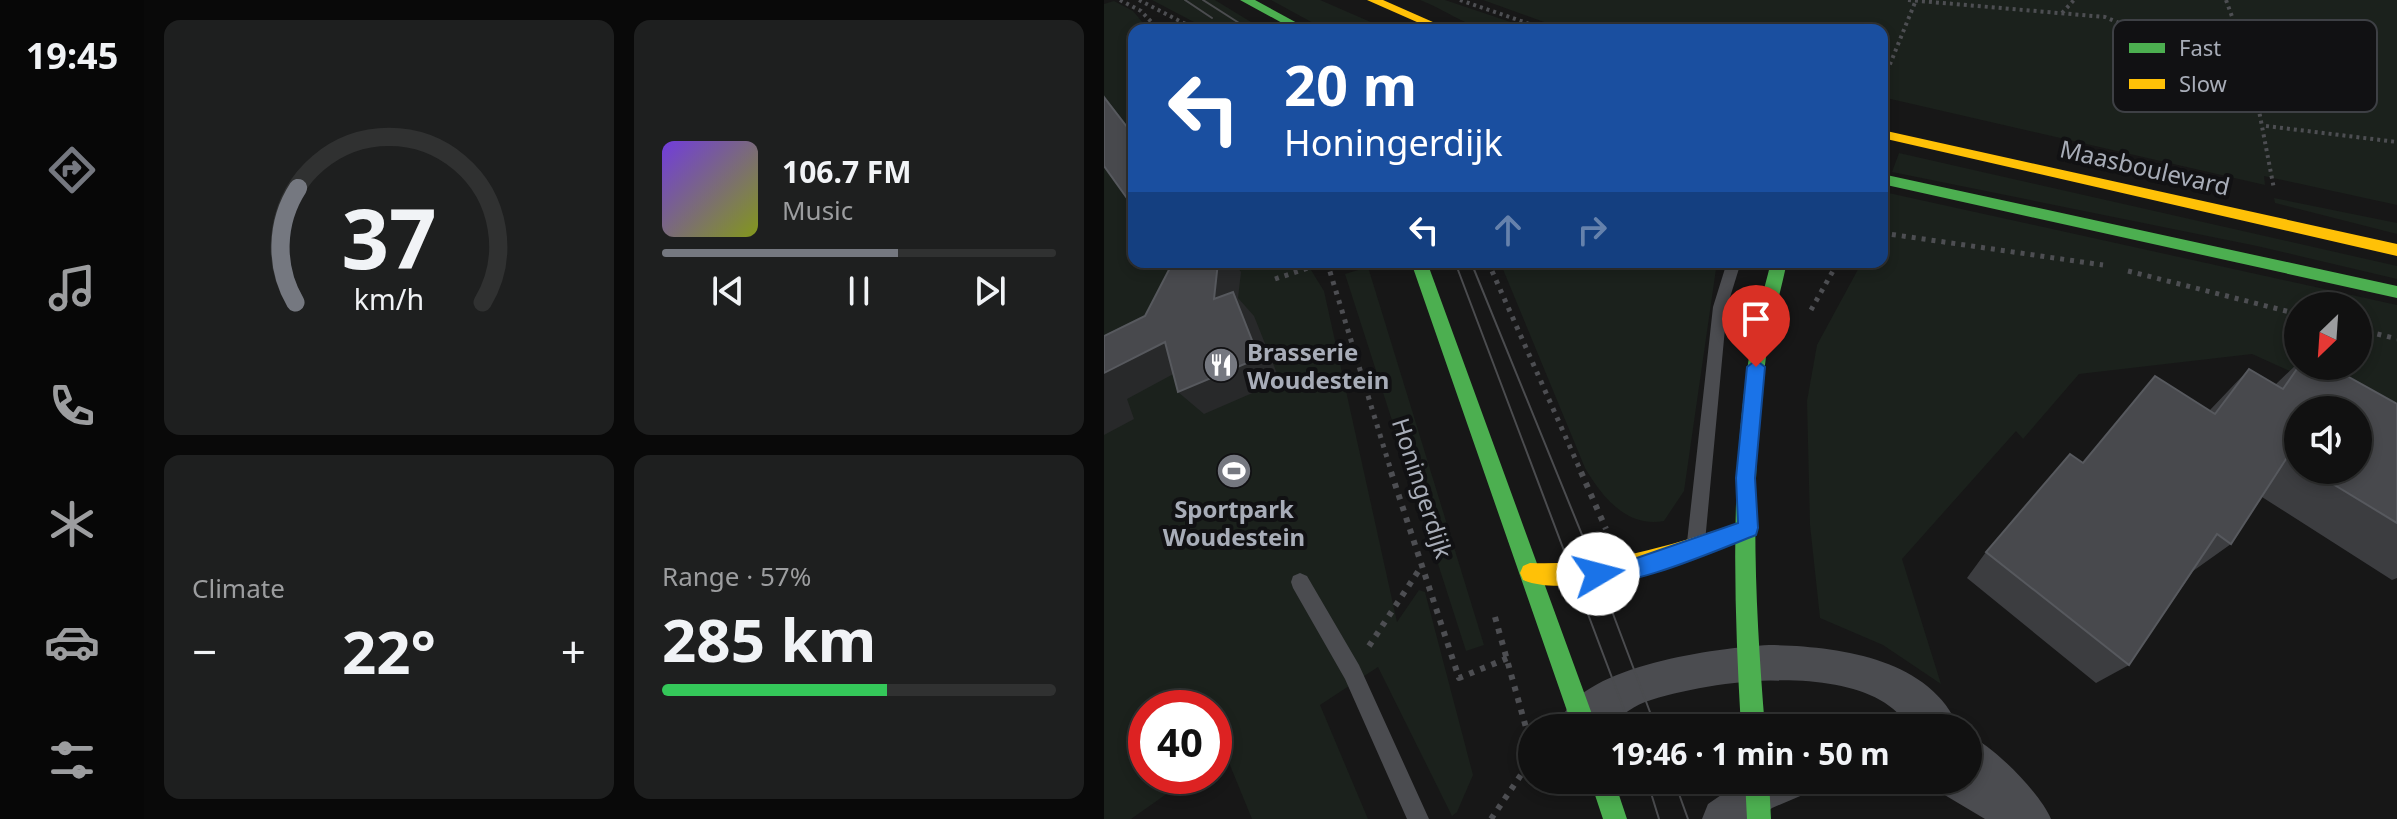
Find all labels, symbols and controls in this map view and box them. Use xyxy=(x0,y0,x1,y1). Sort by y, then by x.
legend xyxy=(2113,20,2377,112)
text: 19:45 xyxy=(26,31,118,80)
text: Fast xyxy=(2179,32,2221,62)
text: 20 m xyxy=(1284,46,1417,122)
icon: left xyxy=(1152,56,1256,160)
text: Slow xyxy=(2179,68,2228,98)
text: Honingerdijk xyxy=(1284,118,1503,167)
street label: Maasboulevard xyxy=(2057,131,2233,203)
icon: directions xyxy=(44,142,100,198)
text: 106.7 FM xyxy=(782,151,912,192)
text: 37 xyxy=(341,180,437,293)
text: Music xyxy=(782,192,853,228)
icon: left xyxy=(1402,208,1446,252)
icon: ahead xyxy=(1486,208,1530,252)
icon: right xyxy=(1570,208,1614,252)
icon: music xyxy=(44,260,100,316)
icon: previous xyxy=(706,269,750,313)
icon: pause xyxy=(837,269,881,313)
icon: next xyxy=(968,269,1012,313)
text: km/h xyxy=(354,279,424,318)
pin xyxy=(1722,285,1790,367)
north arrow xyxy=(2284,292,2372,380)
map controls xyxy=(2284,292,2372,484)
icon: arrive xyxy=(1734,297,1778,341)
place label: Brasserie Woudestein xyxy=(1247,335,1389,396)
restaurant icon: Brasserie Woudestein xyxy=(1202,346,1240,384)
icon: phone xyxy=(44,378,100,434)
button: sound xyxy=(2284,396,2372,484)
street label: Honingerdijk xyxy=(1385,414,1461,563)
sports icon: Sportpark Woudestein xyxy=(1215,452,1253,490)
place label: Sportpark Woudestein xyxy=(1163,492,1305,553)
icon: climate xyxy=(44,496,100,552)
position arrow xyxy=(1556,532,1640,616)
text: Range · 57% xyxy=(662,558,811,594)
text: Climate xyxy=(192,570,285,606)
text: 285 km xyxy=(662,598,876,680)
text: 22° xyxy=(342,610,436,692)
icon: car xyxy=(44,614,100,670)
text: − xyxy=(192,621,217,681)
text: + xyxy=(561,621,586,681)
speed limit sign: 40 xyxy=(1128,690,1232,794)
icon: filters xyxy=(44,732,100,788)
text: 19:46 · 1 min · 50 m xyxy=(1610,733,1890,774)

